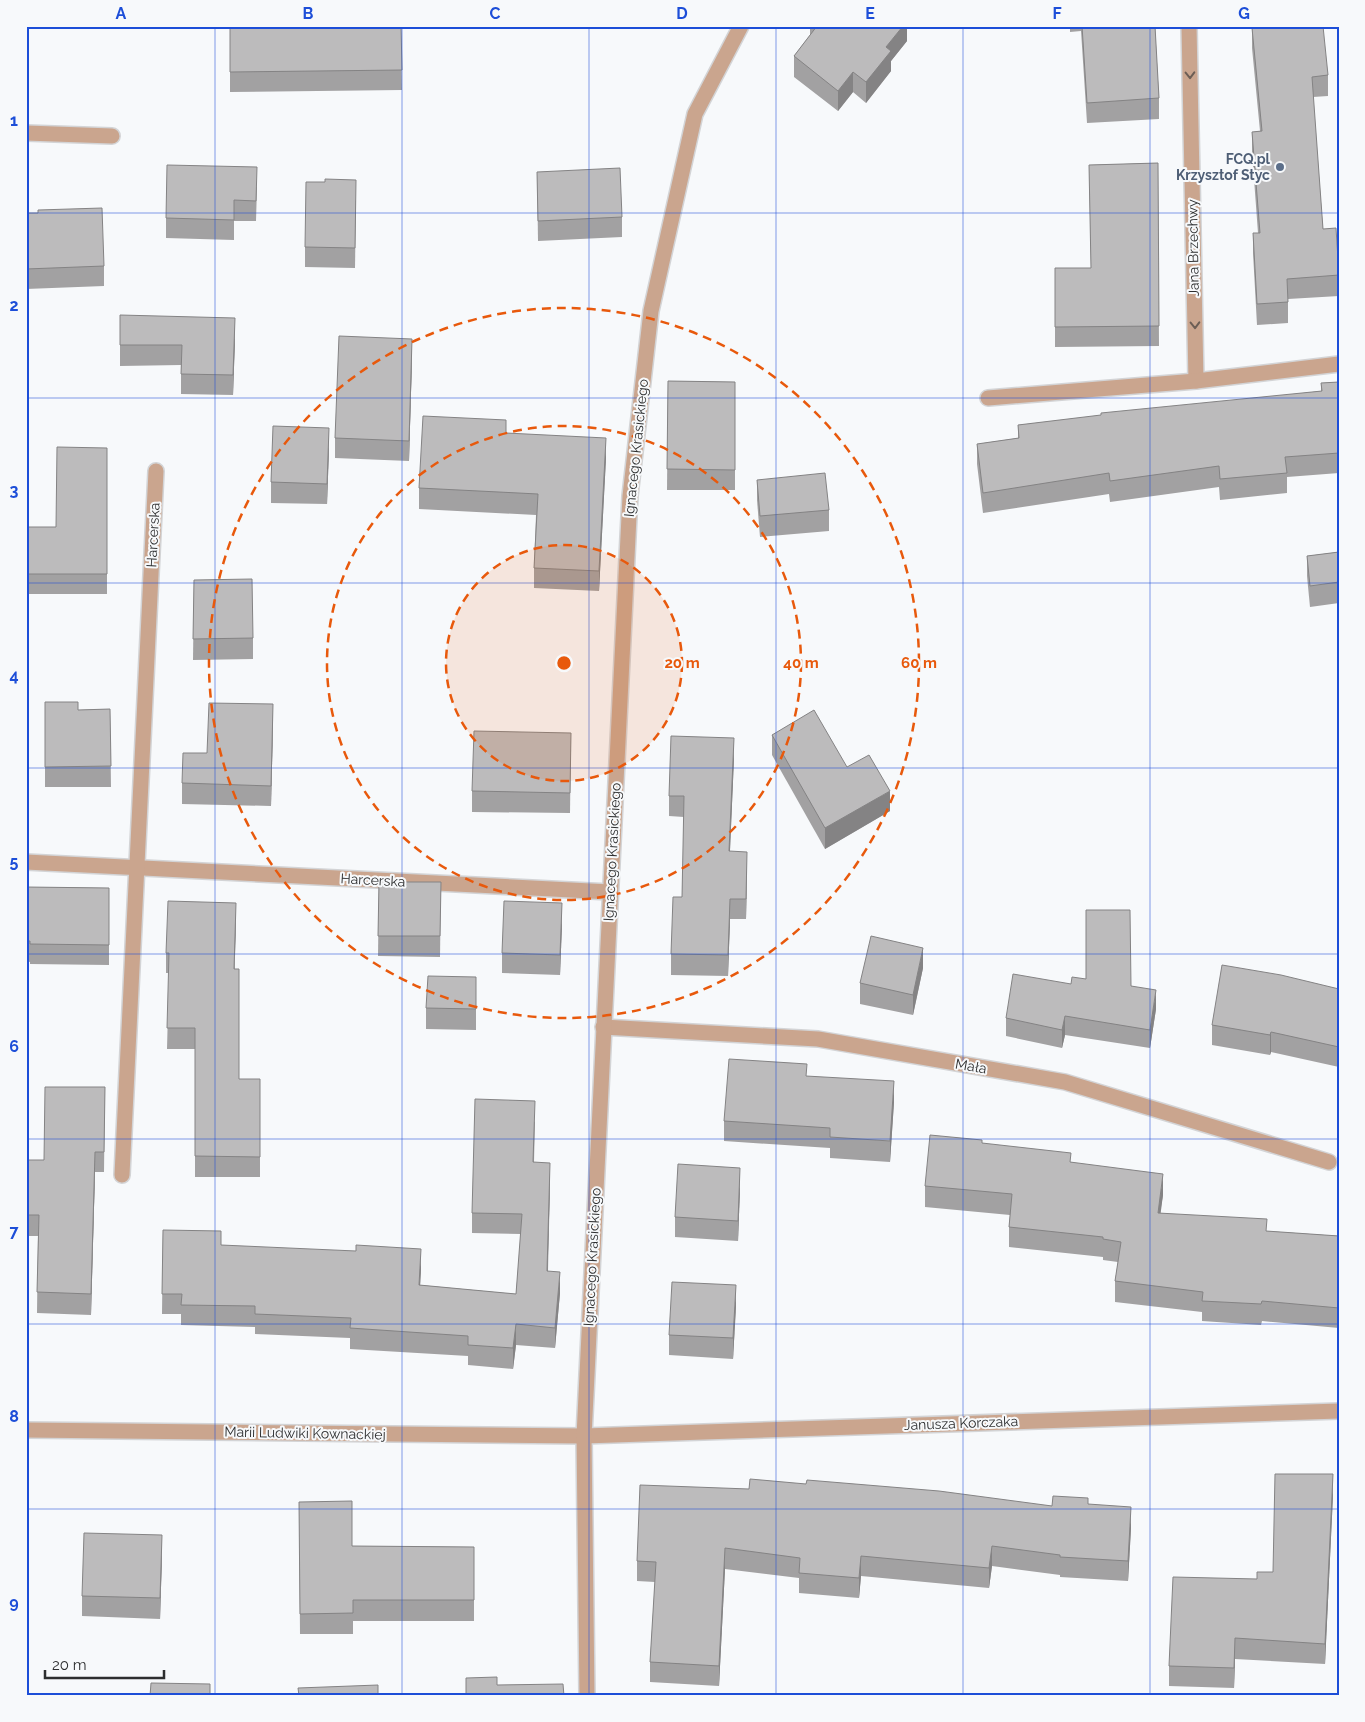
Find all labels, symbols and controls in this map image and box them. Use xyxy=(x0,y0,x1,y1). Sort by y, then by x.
text: A xyxy=(116,4,127,23)
text: B xyxy=(303,4,314,23)
text: C xyxy=(490,4,501,23)
text: D xyxy=(676,4,688,23)
text: E xyxy=(865,4,875,23)
text: F xyxy=(1052,4,1062,23)
text: G xyxy=(1238,4,1250,23)
one-way arrow xyxy=(1185,72,1195,79)
text: 1 xyxy=(10,111,18,130)
place label: FCQ.pl Krzysztof Styc xyxy=(1176,151,1271,183)
marker: FCQ.pl Krzysztof Styc xyxy=(1274,161,1286,173)
street label: Jana Brzechwy xyxy=(1184,199,1202,297)
text: 2 xyxy=(9,296,19,315)
one-way arrow xyxy=(1190,322,1200,329)
street label: Ignacego Krasickiego xyxy=(621,378,651,518)
text: 3 xyxy=(10,481,19,500)
street label: Harcerska xyxy=(143,502,163,568)
centre of rings xyxy=(555,654,573,672)
text: 20 m xyxy=(664,654,700,672)
text: 40 m xyxy=(783,654,819,672)
text: 60 m xyxy=(901,654,937,672)
text: 4 xyxy=(9,666,19,685)
street label: Ignacego Krasickiego xyxy=(600,782,624,922)
text: 5 xyxy=(10,852,19,871)
street label: Harcerska xyxy=(340,870,406,890)
text: 6 xyxy=(9,1037,19,1056)
street label: Mała xyxy=(954,1055,988,1077)
street label: Ignacego Krasickiego xyxy=(580,1187,604,1327)
text: 7 xyxy=(10,1222,19,1241)
text: 8 xyxy=(9,1407,19,1426)
street label: Janusza Korczaka xyxy=(904,1413,1018,1433)
street label: Marii Ludwiki Kownackiej xyxy=(224,1424,386,1442)
text: 9 xyxy=(9,1593,19,1612)
scale bar xyxy=(45,1647,164,1679)
text: 20 m xyxy=(52,1656,87,1674)

